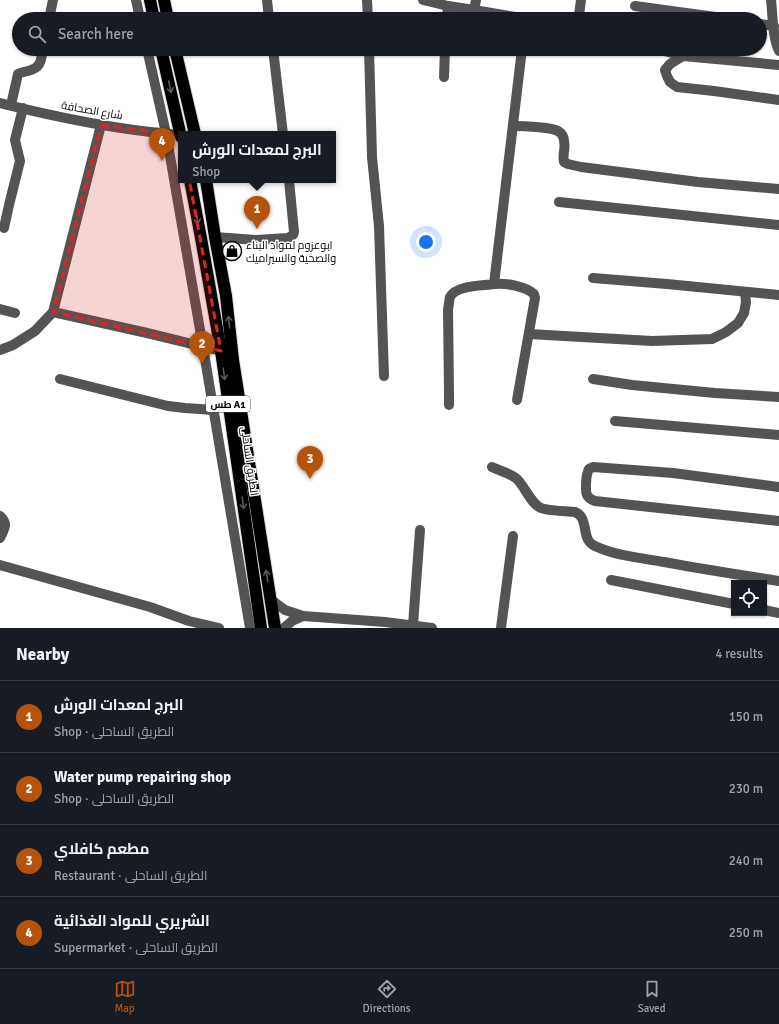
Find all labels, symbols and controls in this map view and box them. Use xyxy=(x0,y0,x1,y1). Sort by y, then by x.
search box xyxy=(12,12,767,56)
icon: search xyxy=(26,23,48,45)
text: Search here xyxy=(58,25,134,43)
one-way arrow xyxy=(166,80,174,93)
street label: شارع الصحافة xyxy=(60,99,124,123)
pin: 4 xyxy=(149,128,175,161)
popup xyxy=(178,131,336,183)
text: البرج لمعدات الورش xyxy=(192,141,322,159)
text: Shop xyxy=(192,164,220,180)
pin: 1 xyxy=(244,196,270,229)
one-way arrow xyxy=(194,211,202,224)
your location xyxy=(416,232,436,252)
place label: ابوعزوم لمواد البناء والصحية والسيراميك xyxy=(246,239,336,265)
shop icon: ابوعزوم لمواد البناء والصحية والسيراميك xyxy=(221,240,243,262)
one-way arrow xyxy=(225,316,233,329)
pin: 2 xyxy=(189,331,215,364)
one-way arrow xyxy=(220,367,228,380)
road number: طس A1 xyxy=(206,396,250,412)
street label: الطريق الساحلى xyxy=(238,426,261,497)
pin: 3 xyxy=(297,446,323,479)
one-way arrow xyxy=(239,496,247,509)
one-way arrow xyxy=(263,570,271,583)
map controls xyxy=(731,580,767,616)
button: locate xyxy=(731,580,767,616)
text: Nearby xyxy=(16,644,69,665)
text: 4 results xyxy=(715,646,763,662)
text: البرج لمعدات الورش xyxy=(54,696,183,714)
text: 1 xyxy=(25,709,33,725)
text: 150 m xyxy=(729,709,763,725)
text: Shop · الطريق الساحلى xyxy=(54,724,174,740)
text: Water pump repairing shop xyxy=(54,768,231,786)
text: 2 xyxy=(25,781,33,797)
text: 230 m xyxy=(729,781,763,797)
text: Shop · الطريق الساحلى xyxy=(54,791,174,807)
text: مطعم كافلاي xyxy=(54,840,149,858)
text: 3 xyxy=(25,853,33,869)
text: 240 m xyxy=(729,853,763,869)
text: Restaurant · الطريق الساحلى xyxy=(54,868,207,884)
text: الشريري للمواد الغذائية xyxy=(54,912,210,930)
text: 4 xyxy=(25,925,33,941)
text: 250 m xyxy=(729,925,763,941)
text: Supermarket · الطريق الساحلى xyxy=(54,940,218,956)
tab: Map xyxy=(114,978,136,1015)
tab: Directions xyxy=(363,978,411,1015)
tab: Saved xyxy=(638,978,665,1015)

